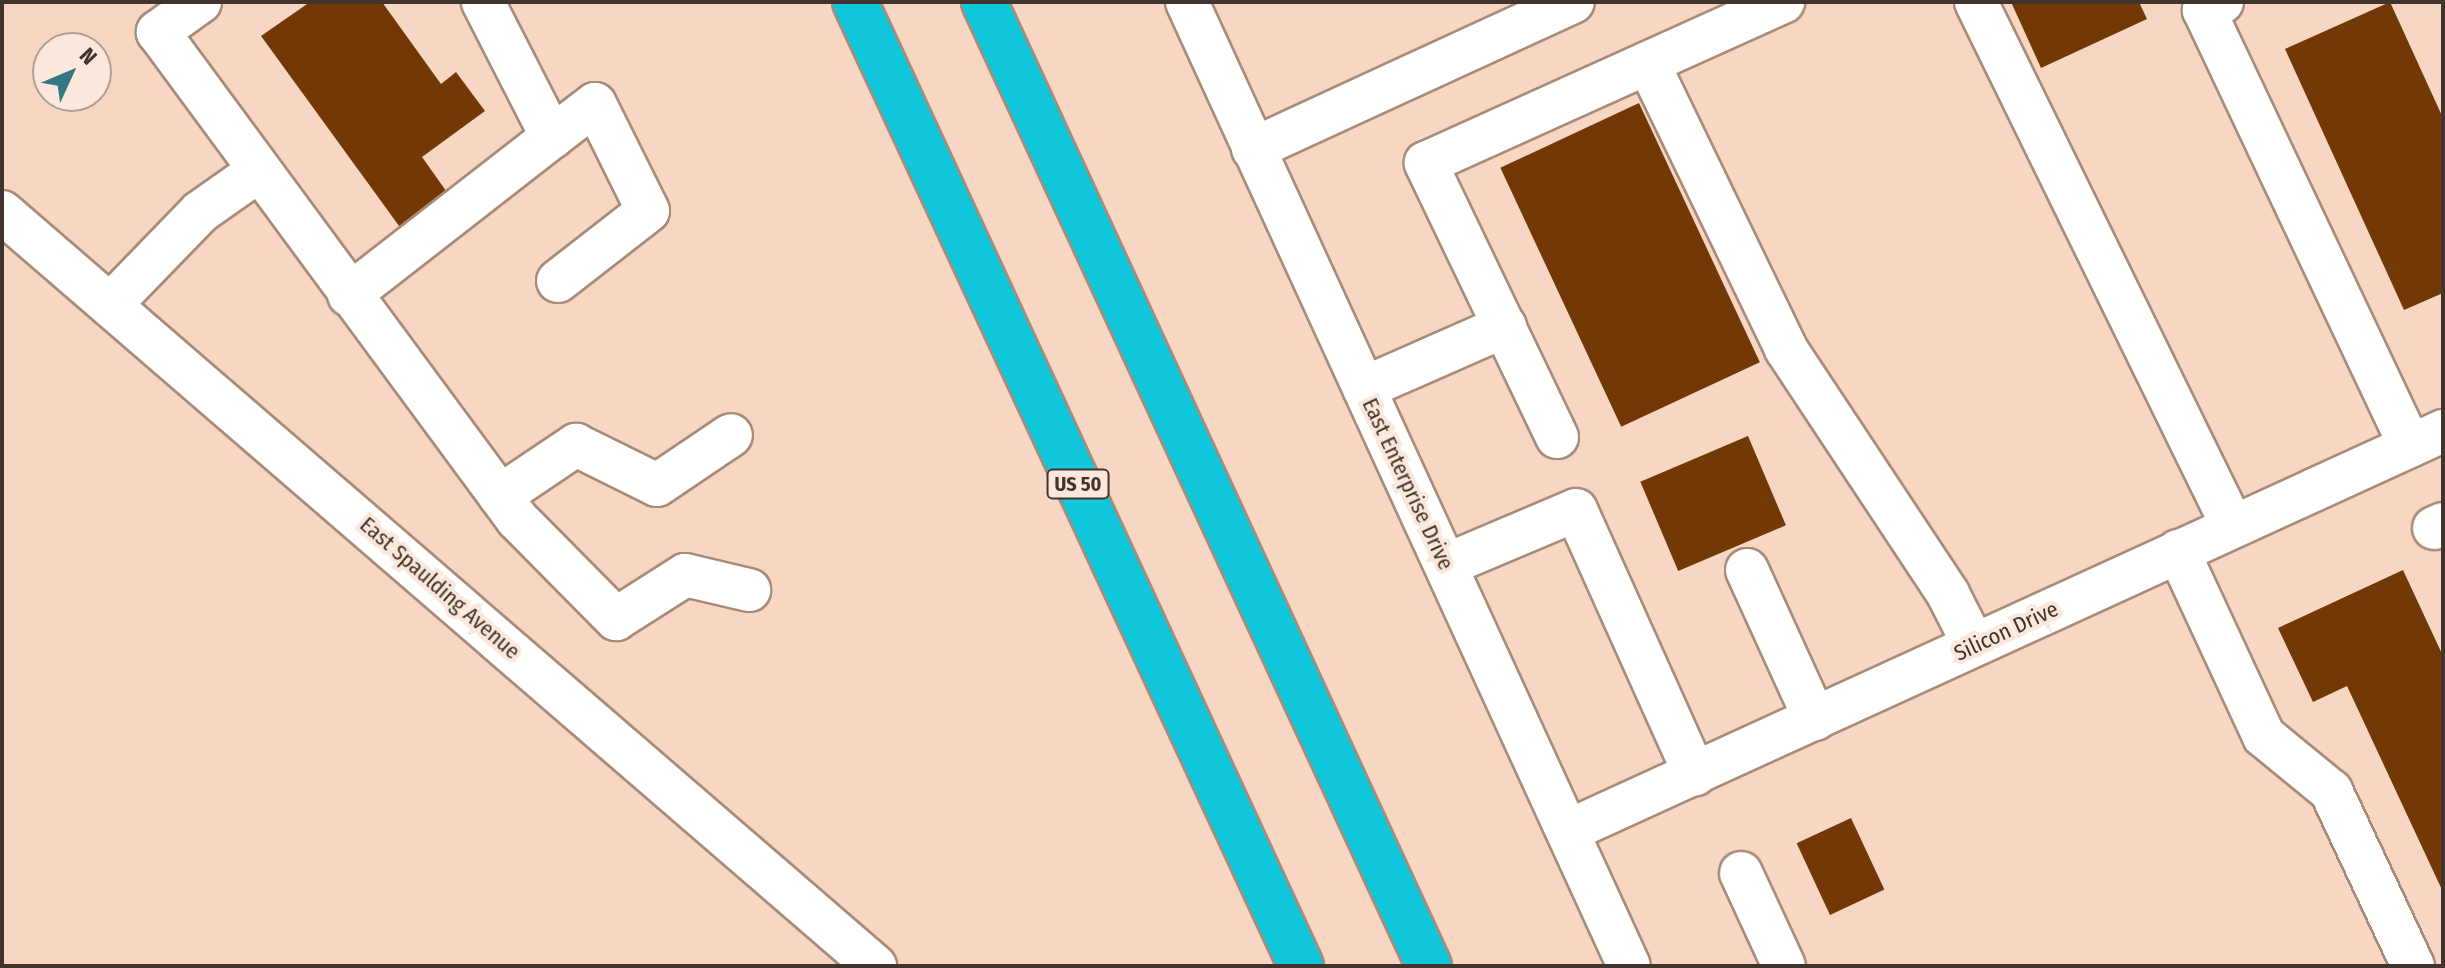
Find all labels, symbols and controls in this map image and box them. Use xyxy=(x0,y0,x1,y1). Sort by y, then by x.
north arrow xyxy=(32,32,112,112)
text: N xyxy=(74,42,102,70)
street label: East Enterprise Drive xyxy=(1357,394,1459,574)
road number: US 50 xyxy=(1046,468,1110,500)
street label: East Spaulding Avenue xyxy=(355,511,525,665)
street label: Silicon Drive xyxy=(1950,595,2062,667)

